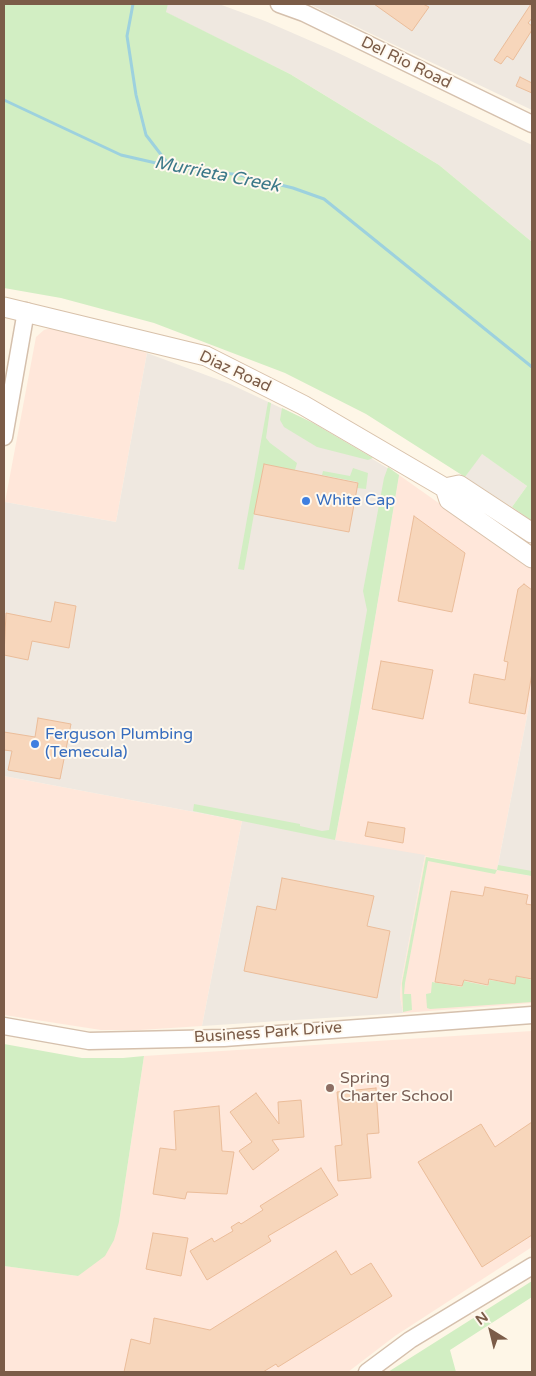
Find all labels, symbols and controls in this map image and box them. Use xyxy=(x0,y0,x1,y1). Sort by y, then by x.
street label: Del Rio Road xyxy=(358,33,454,93)
water label: Murrieta Creek xyxy=(152,152,282,198)
street label: Diaz Road xyxy=(196,347,274,397)
place label: White Cap xyxy=(316,491,395,511)
marker: White Cap xyxy=(300,495,312,507)
place label: Ferguson Plumbing (Temecula) xyxy=(45,725,193,763)
marker: Ferguson Plumbing (Temecula) xyxy=(29,738,41,750)
street label: Business Park Drive xyxy=(193,1018,343,1048)
place label: Spring Charter School xyxy=(340,1069,453,1107)
marker: Spring Charter School xyxy=(324,1082,336,1094)
north arrow xyxy=(466,1306,516,1356)
text: N xyxy=(472,1308,491,1329)

